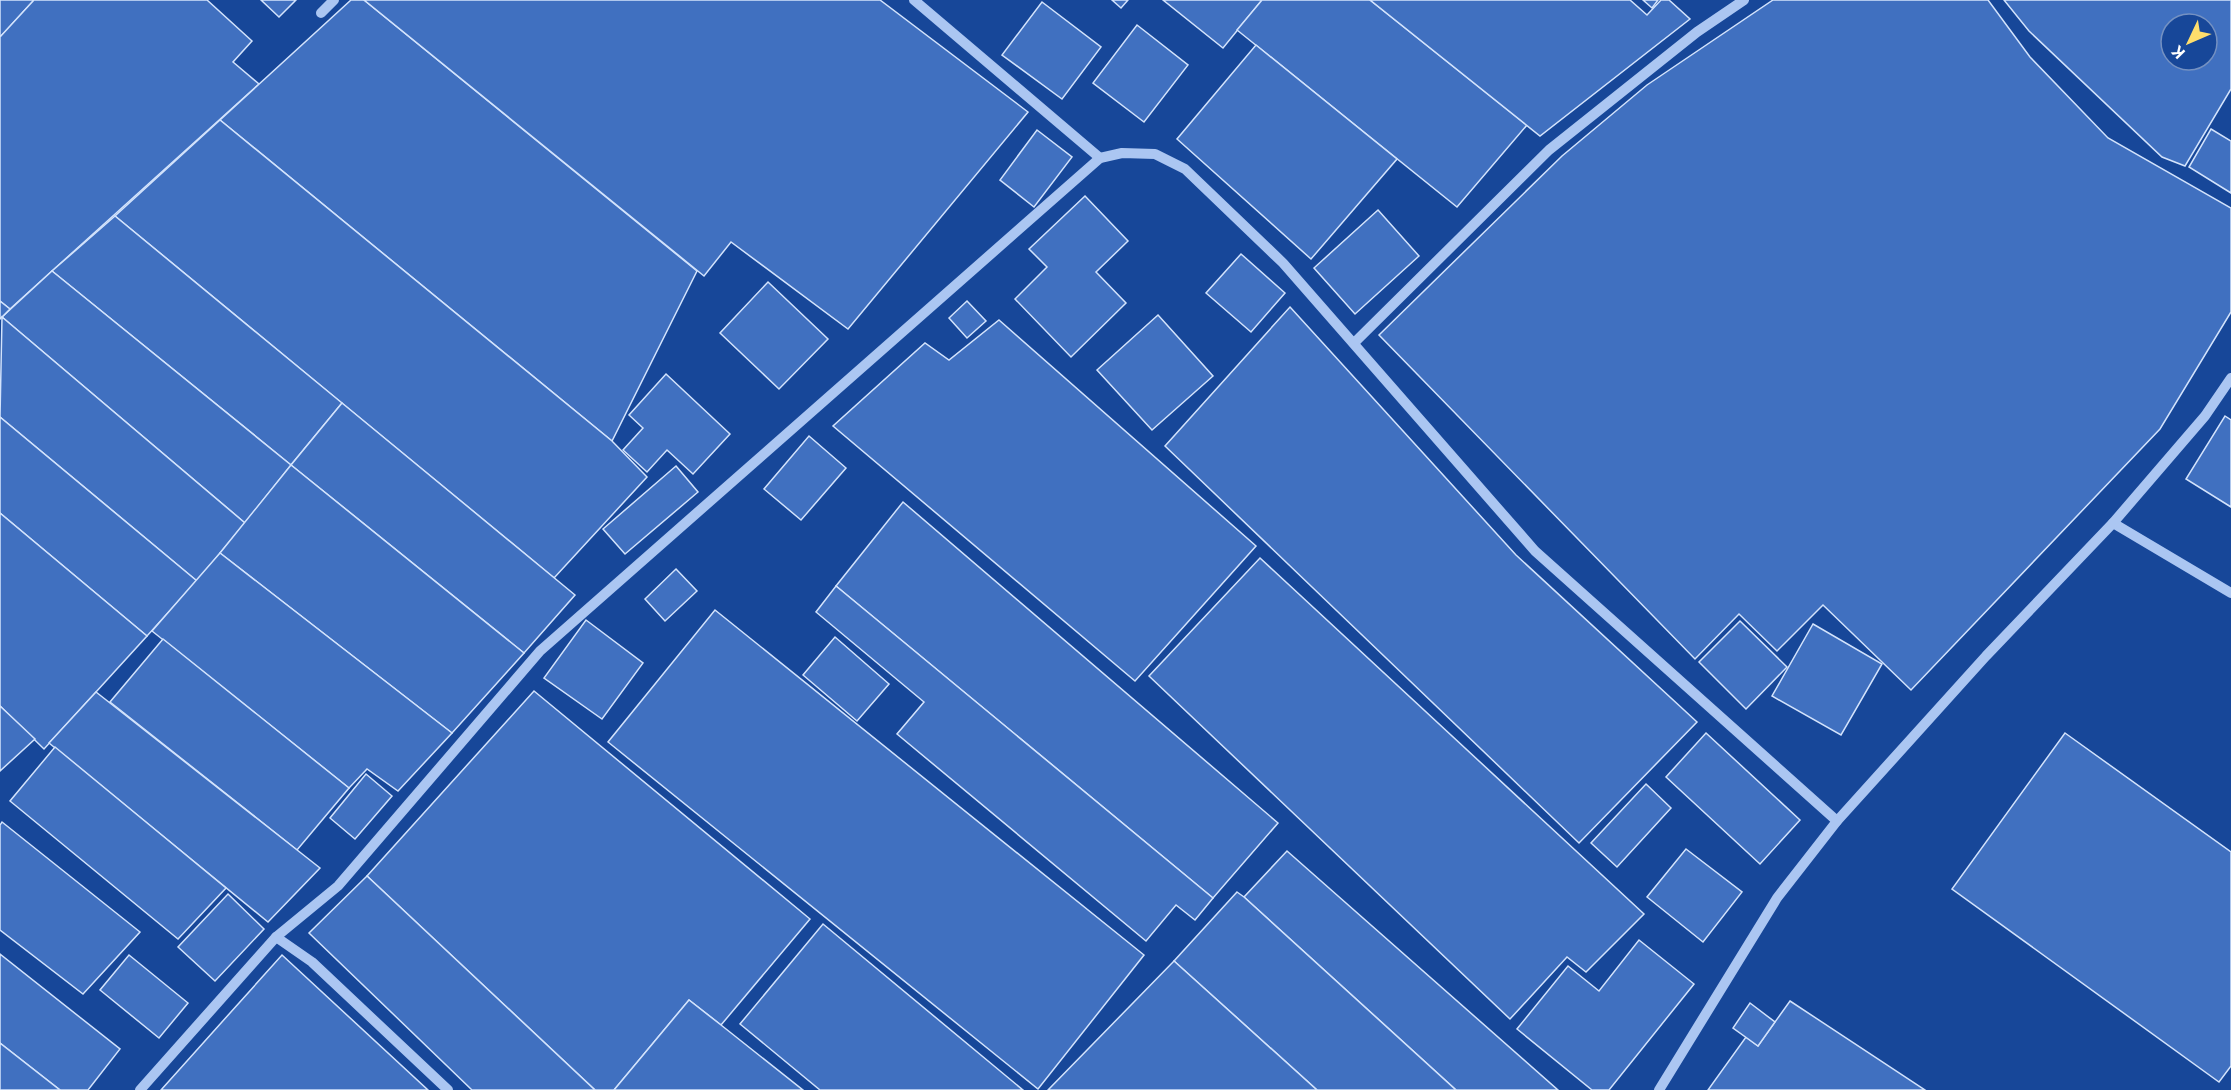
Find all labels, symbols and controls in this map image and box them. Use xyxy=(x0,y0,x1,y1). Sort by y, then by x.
north arrow xyxy=(2159,12,2219,72)
text: K xyxy=(2168,41,2189,62)

